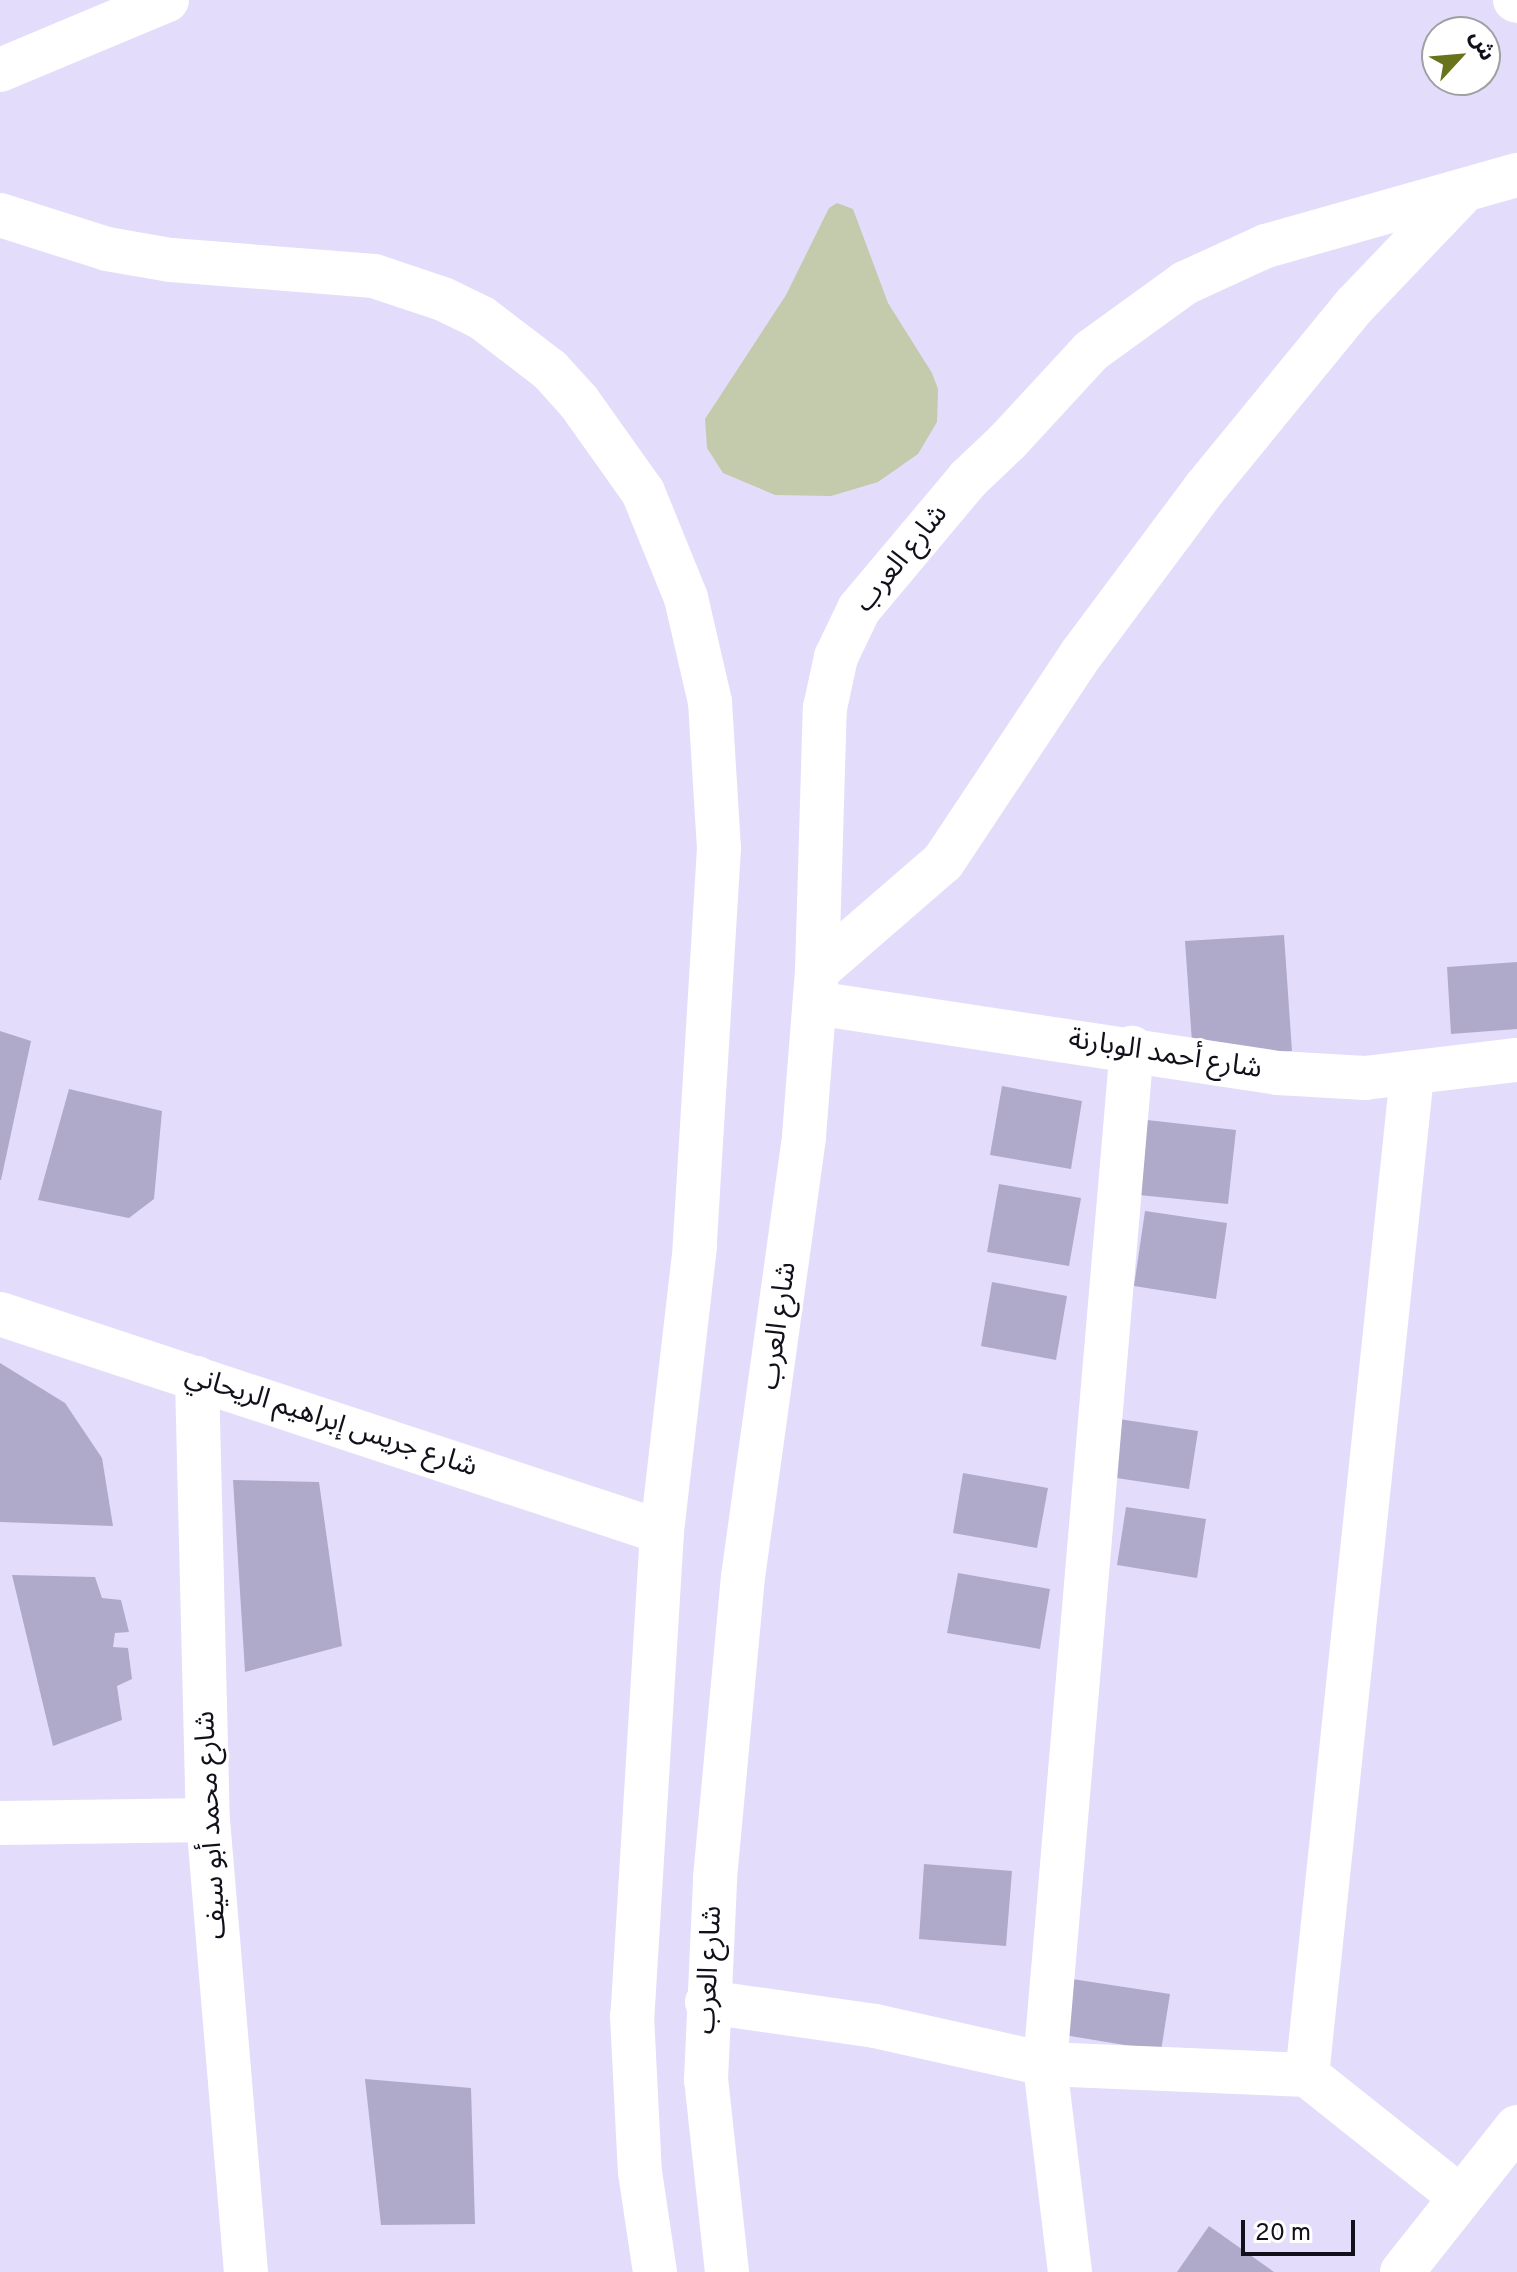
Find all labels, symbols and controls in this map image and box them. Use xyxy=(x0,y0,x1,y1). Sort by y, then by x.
north arrow xyxy=(1421,16,1501,96)
text: ش xyxy=(1462,27,1500,66)
street label: شارع العرب xyxy=(848,498,956,620)
street label: شارع أحمد الوبارنة xyxy=(1066,1023,1264,1087)
street label: شارع العرب xyxy=(753,1260,805,1392)
street label: شارع جريس إبراهيم الريحاني xyxy=(181,1359,481,1485)
street label: شارع محمد أبو سيف xyxy=(189,1710,235,1940)
street label: شارع العرب xyxy=(690,1905,730,2035)
scale bar xyxy=(1245,2204,1359,2254)
text: 20 m xyxy=(1255,2219,1311,2249)

